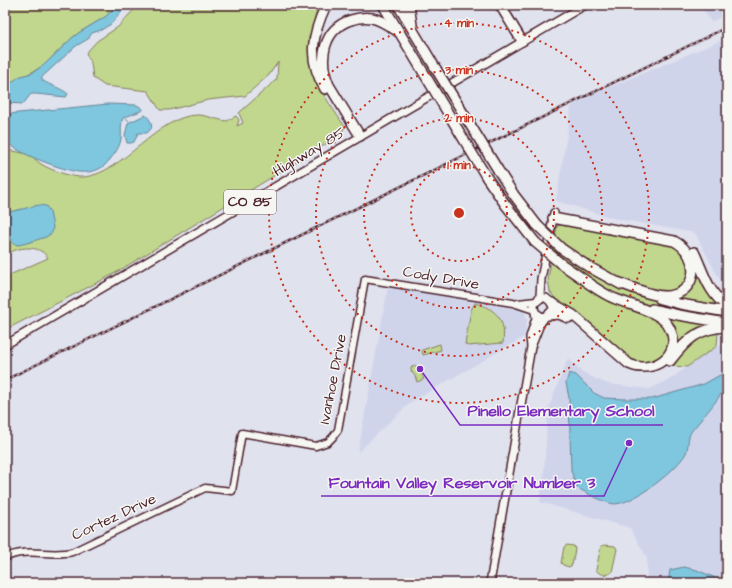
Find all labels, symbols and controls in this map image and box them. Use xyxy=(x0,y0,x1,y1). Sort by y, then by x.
text: 4 min xyxy=(444,15,474,32)
text: 3 min xyxy=(444,62,473,79)
text: 2 min xyxy=(444,110,473,127)
street label: Highway 85 xyxy=(269,122,350,183)
text: 1 min xyxy=(447,157,471,174)
road number: CO 85 xyxy=(224,190,276,214)
centre of rings xyxy=(452,206,466,220)
street label: Cody Drive xyxy=(401,261,481,296)
street label: Ivanhoe Drive xyxy=(314,332,352,426)
callout: Pinello Elementary School xyxy=(460,397,663,425)
text: Pinello Elementary School xyxy=(468,400,655,423)
callout: Fountain Valley Reservoir Number 3 xyxy=(321,468,604,496)
text: Fountain Valley Reservoir Number 3 xyxy=(329,472,596,495)
street label: Cortez Drive xyxy=(68,488,160,546)

